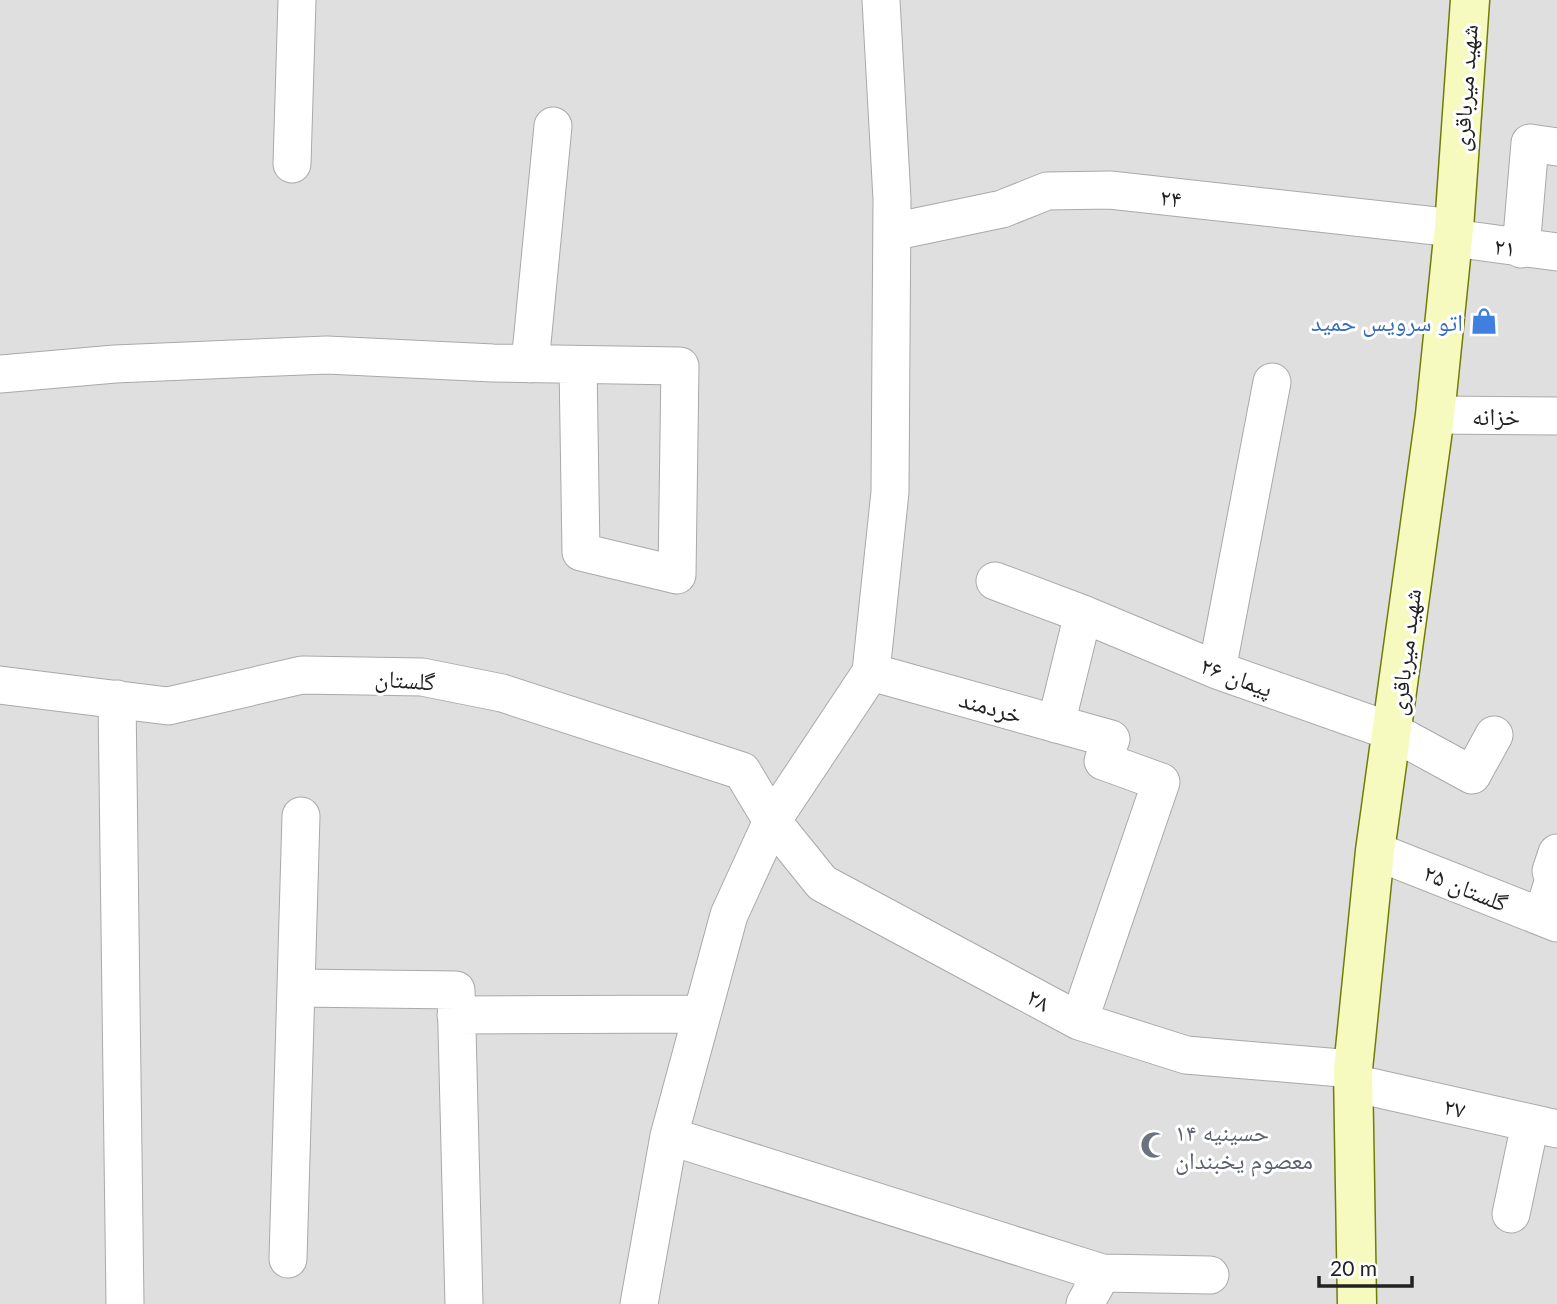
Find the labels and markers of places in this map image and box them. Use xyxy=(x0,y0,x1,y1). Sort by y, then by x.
shop icon: اتو سرویس حمید xyxy=(1469,306,1499,336)
place label: اتو سرویس حمید xyxy=(1311,307,1463,337)
place label: حسینیه ۱۴ معصوم یخبندان xyxy=(1175,1117,1313,1177)
mosque icon: حسینیه ۱۴ معصوم یخبندان xyxy=(1139,1130,1169,1160)

